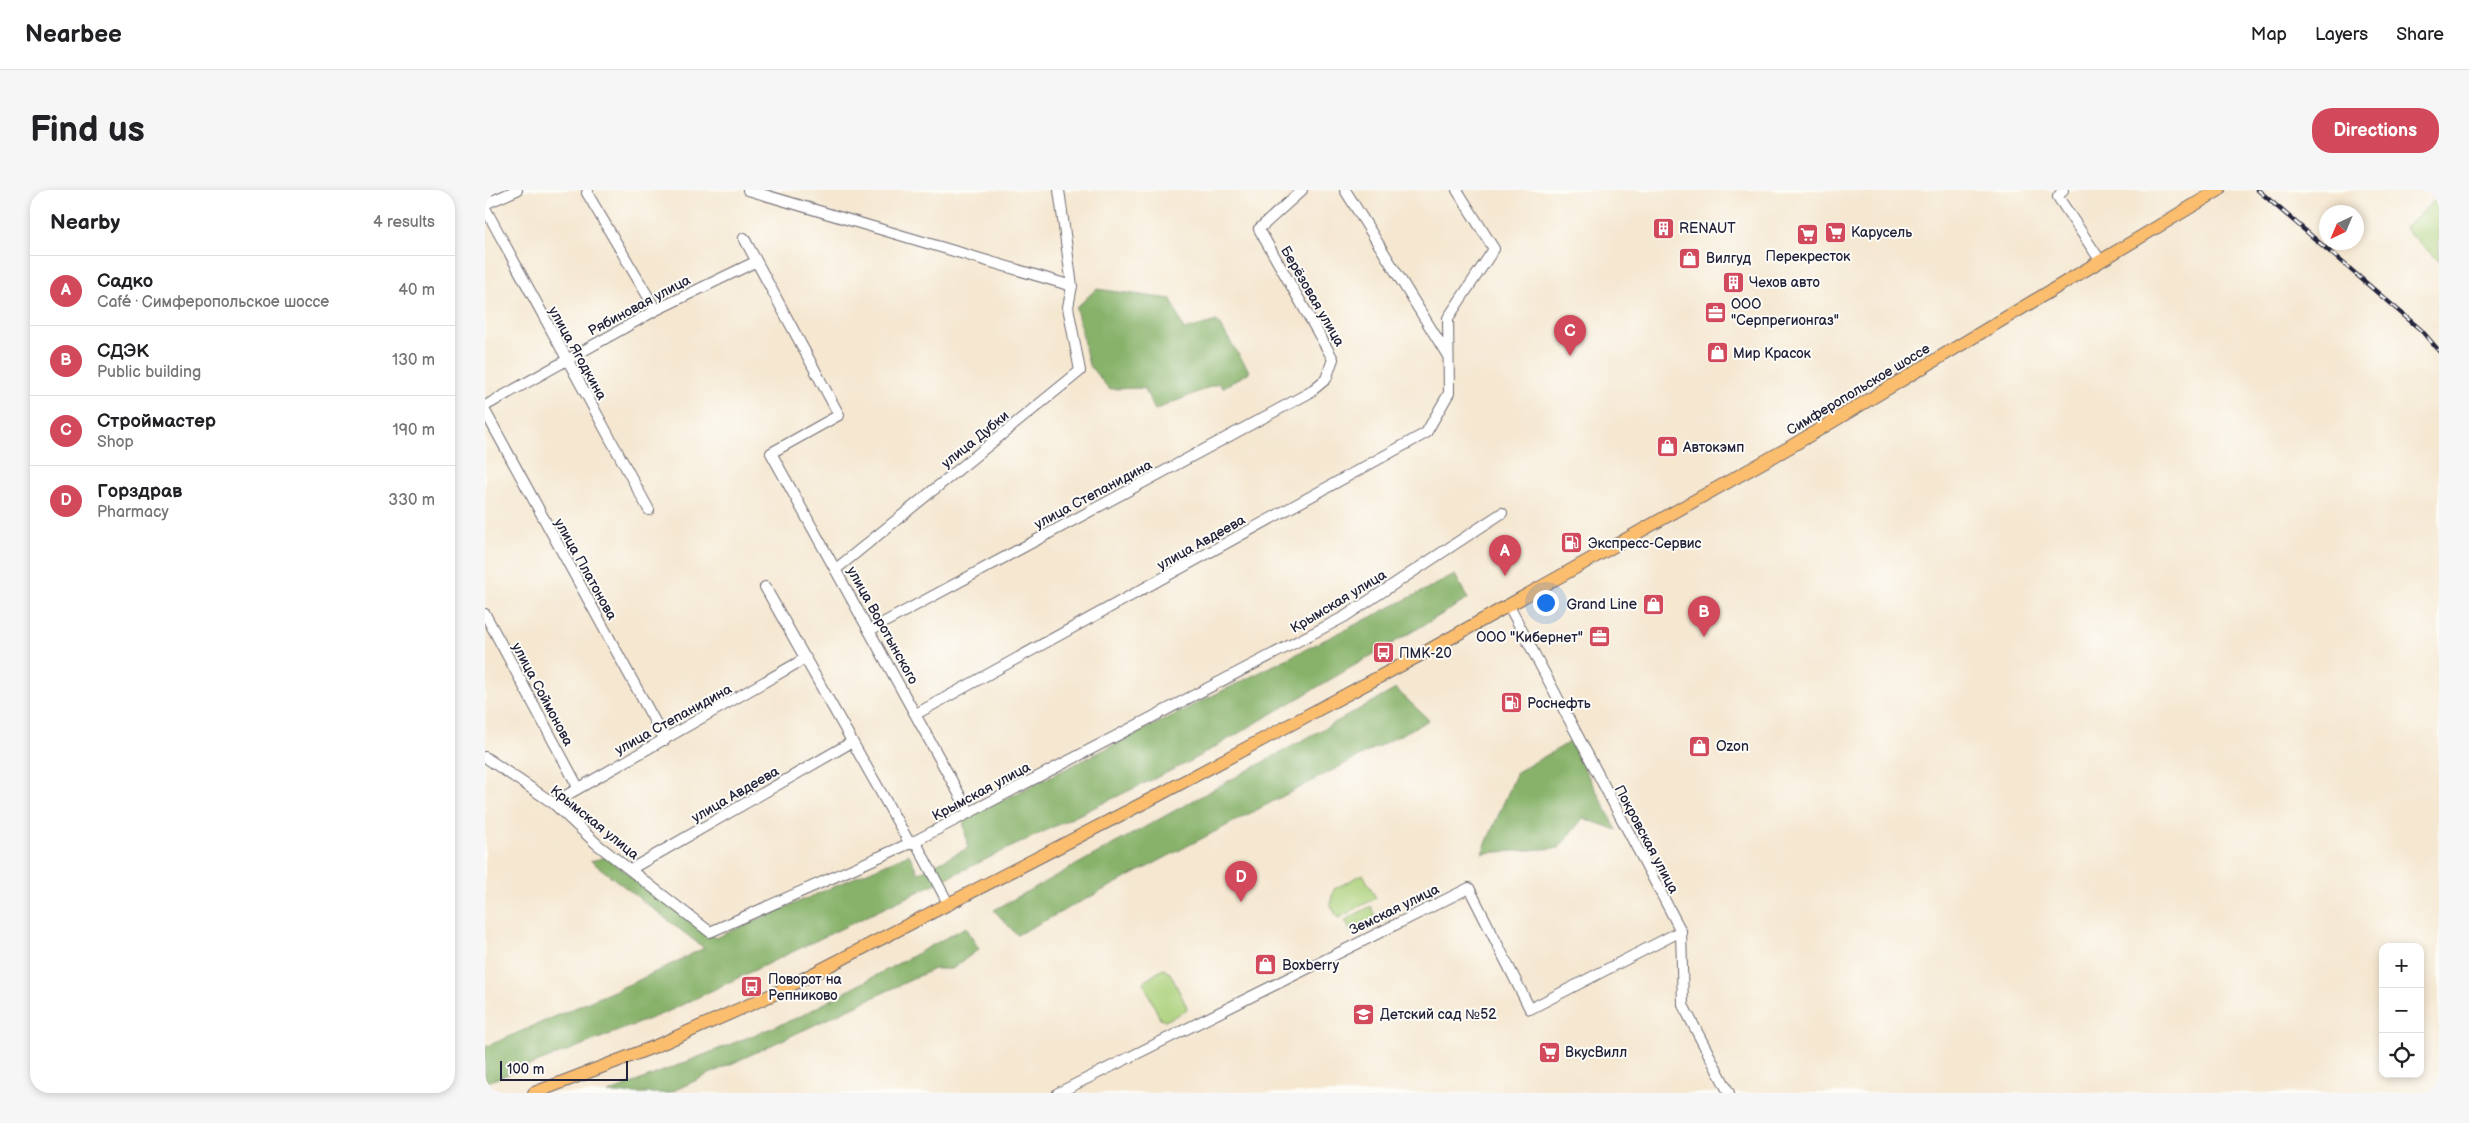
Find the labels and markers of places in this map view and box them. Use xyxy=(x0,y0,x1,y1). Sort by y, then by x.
building icon: RENAUT xyxy=(1651,216,1675,240)
place label: RENAUT xyxy=(1679,220,1736,237)
supermarket icon: Карусель xyxy=(1823,220,1847,244)
supermarket icon: Перекресток xyxy=(1796,222,1820,246)
place label: Карусель xyxy=(1851,224,1912,241)
shop icon: Вилгуд xyxy=(1678,246,1702,270)
place label: Перекресток xyxy=(1766,248,1851,265)
place label: Вилгуд xyxy=(1706,250,1752,267)
building icon: Чехов авто xyxy=(1721,270,1745,294)
place label: Чехов авто xyxy=(1749,274,1820,291)
place label: ООО "Серпрегионгаз" xyxy=(1731,296,1839,329)
office icon: ООО "Серпрегионгаз" xyxy=(1703,300,1727,324)
pin: C xyxy=(1554,315,1586,356)
shop icon: Мир Красок xyxy=(1705,341,1729,365)
place label: Мир Красок xyxy=(1733,345,1812,362)
shop icon: Автокэмп xyxy=(1655,435,1679,459)
place label: Автокэмп xyxy=(1682,439,1744,456)
fuel station icon: Экспресс-Сервис xyxy=(1560,531,1584,555)
pin: A xyxy=(1489,535,1521,576)
place label: Экспресс-Сервис xyxy=(1588,535,1702,552)
shop icon: Grand Line xyxy=(1641,592,1665,616)
place label: Grand Line xyxy=(1567,596,1637,613)
pin: B xyxy=(1688,596,1720,637)
office icon: ООО "Кибернет" xyxy=(1587,625,1611,649)
place label: ООО "Кибернет" xyxy=(1476,629,1583,646)
bus stop icon: ПМК-20 xyxy=(1371,641,1395,665)
place label: ПМК-20 xyxy=(1399,645,1452,662)
fuel station icon: Роснефть xyxy=(1499,691,1523,715)
place label: Роснефть xyxy=(1527,695,1591,712)
shop icon: Ozon xyxy=(1688,734,1712,758)
place label: Ozon xyxy=(1716,738,1749,755)
pin: D xyxy=(1225,861,1257,902)
shop icon: Boxberry xyxy=(1254,953,1278,977)
place label: Boxberry xyxy=(1282,957,1340,974)
place label: Поворот на Репниково xyxy=(768,971,843,1004)
bus stop icon: Поворот на Репниково xyxy=(740,975,764,999)
school or university icon: Детский сад №52 xyxy=(1352,1002,1376,1026)
place label: Детский сад №52 xyxy=(1380,1006,1497,1023)
supermarket icon: ВкусВилл xyxy=(1537,1040,1561,1064)
place label: ВкусВилл xyxy=(1565,1044,1627,1061)

